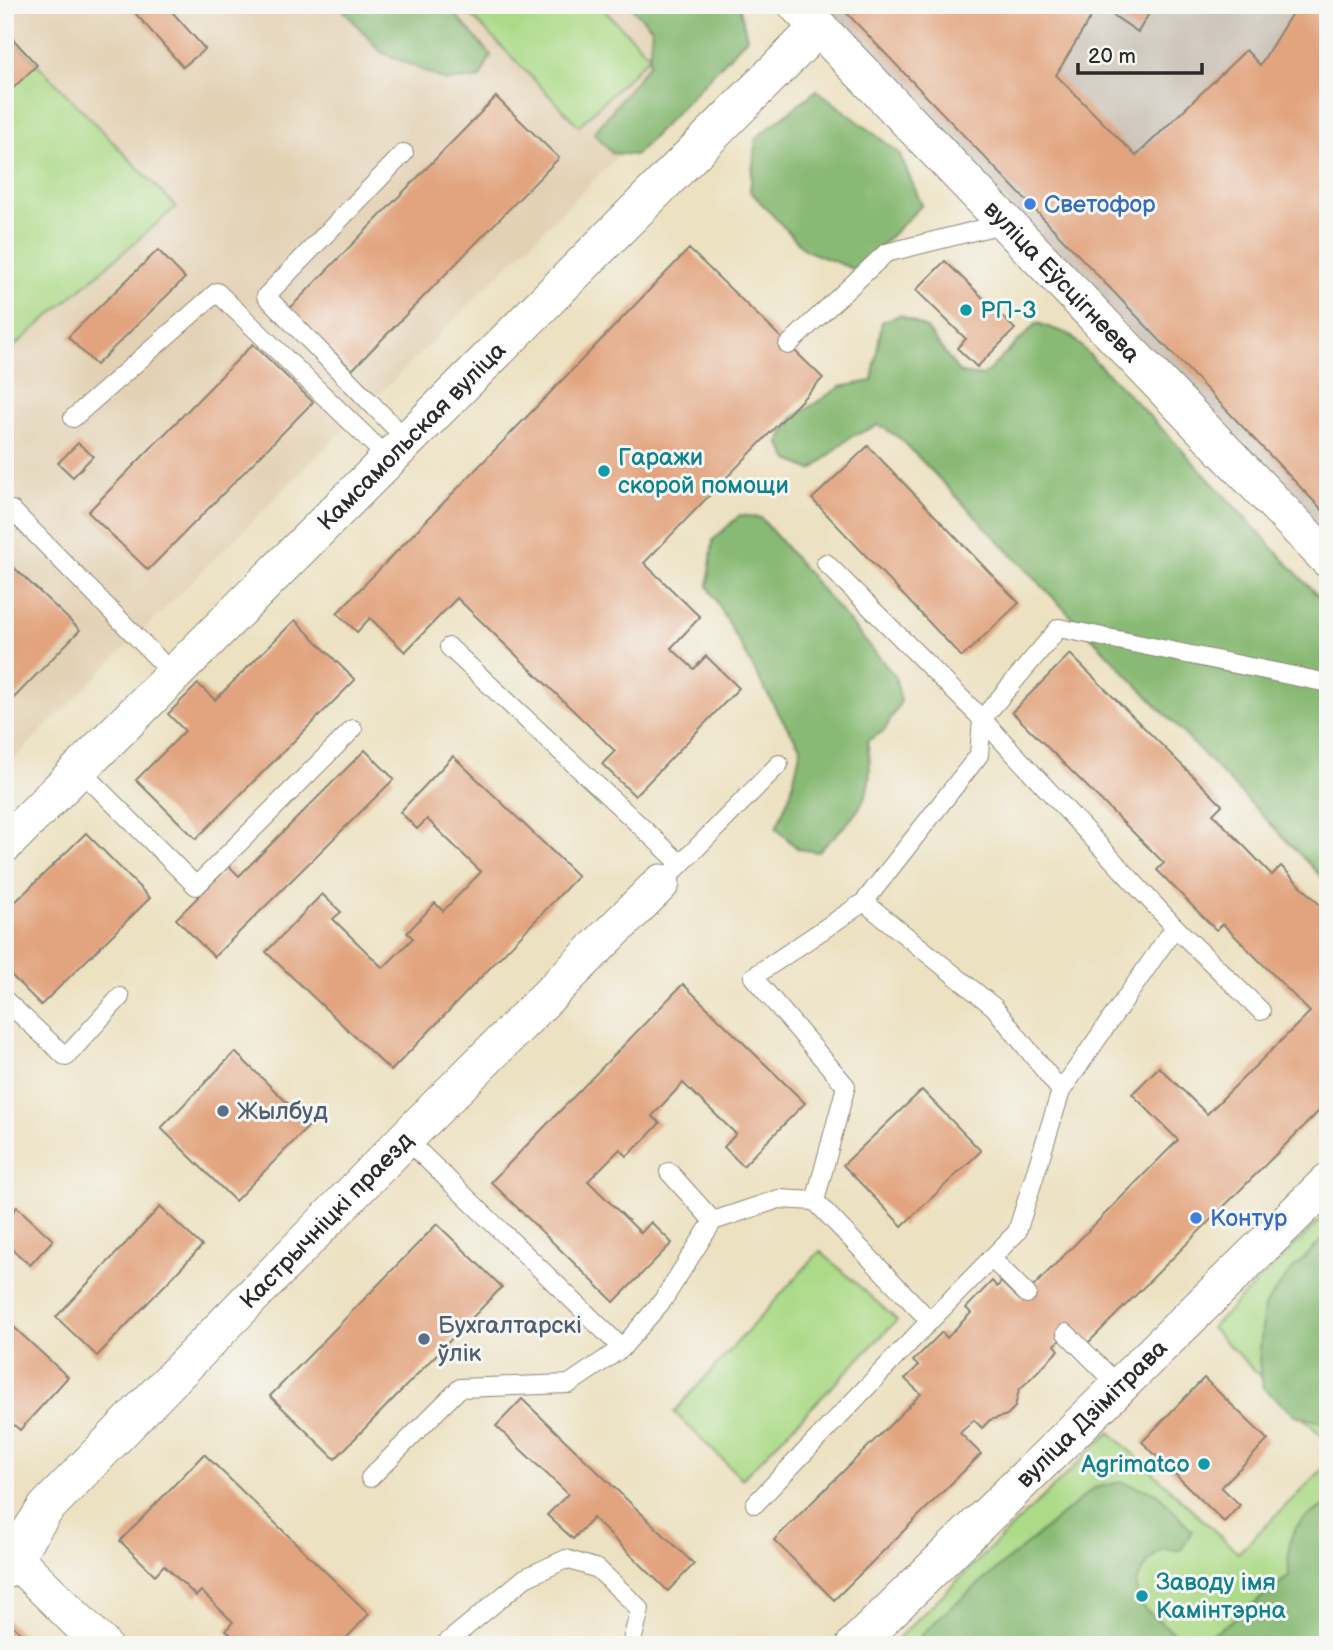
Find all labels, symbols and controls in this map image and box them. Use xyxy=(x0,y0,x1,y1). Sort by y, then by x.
scale bar xyxy=(1078,32,1202,76)
text: 20 m xyxy=(1088,44,1136,69)
place label: Светофор xyxy=(1044,190,1156,219)
street label: вуліца Еўсцігнеева xyxy=(977,195,1146,369)
marker: Светофор xyxy=(1022,196,1038,212)
place label: РП-3 xyxy=(980,296,1037,325)
marker: РП-3 xyxy=(958,302,974,318)
street label: Камсамольская вуліца xyxy=(312,336,512,537)
place label: Гаражи скорой помощи xyxy=(618,443,789,500)
marker: Гаражи скорой помощи xyxy=(596,463,612,479)
place label: Жылбуд xyxy=(237,1097,328,1126)
marker: Жылбуд xyxy=(215,1103,231,1119)
street label: Кастрычніцкі праезд xyxy=(234,1126,420,1315)
place label: Контур xyxy=(1210,1204,1288,1233)
marker: Контур xyxy=(1188,1210,1204,1226)
place label: Бухгалтарскі ўлік xyxy=(438,1311,582,1368)
marker: Бухгалтарскі ўлік xyxy=(416,1331,432,1347)
street label: вуліца Дзімітрава xyxy=(1010,1334,1173,1494)
place label: Agrimatco xyxy=(1081,1450,1190,1479)
marker: Agrimatco xyxy=(1196,1456,1212,1472)
place label: Заводу імя Камінтэрна xyxy=(1156,1568,1286,1625)
marker: Заводу імя Камінтэрна xyxy=(1134,1588,1150,1604)

